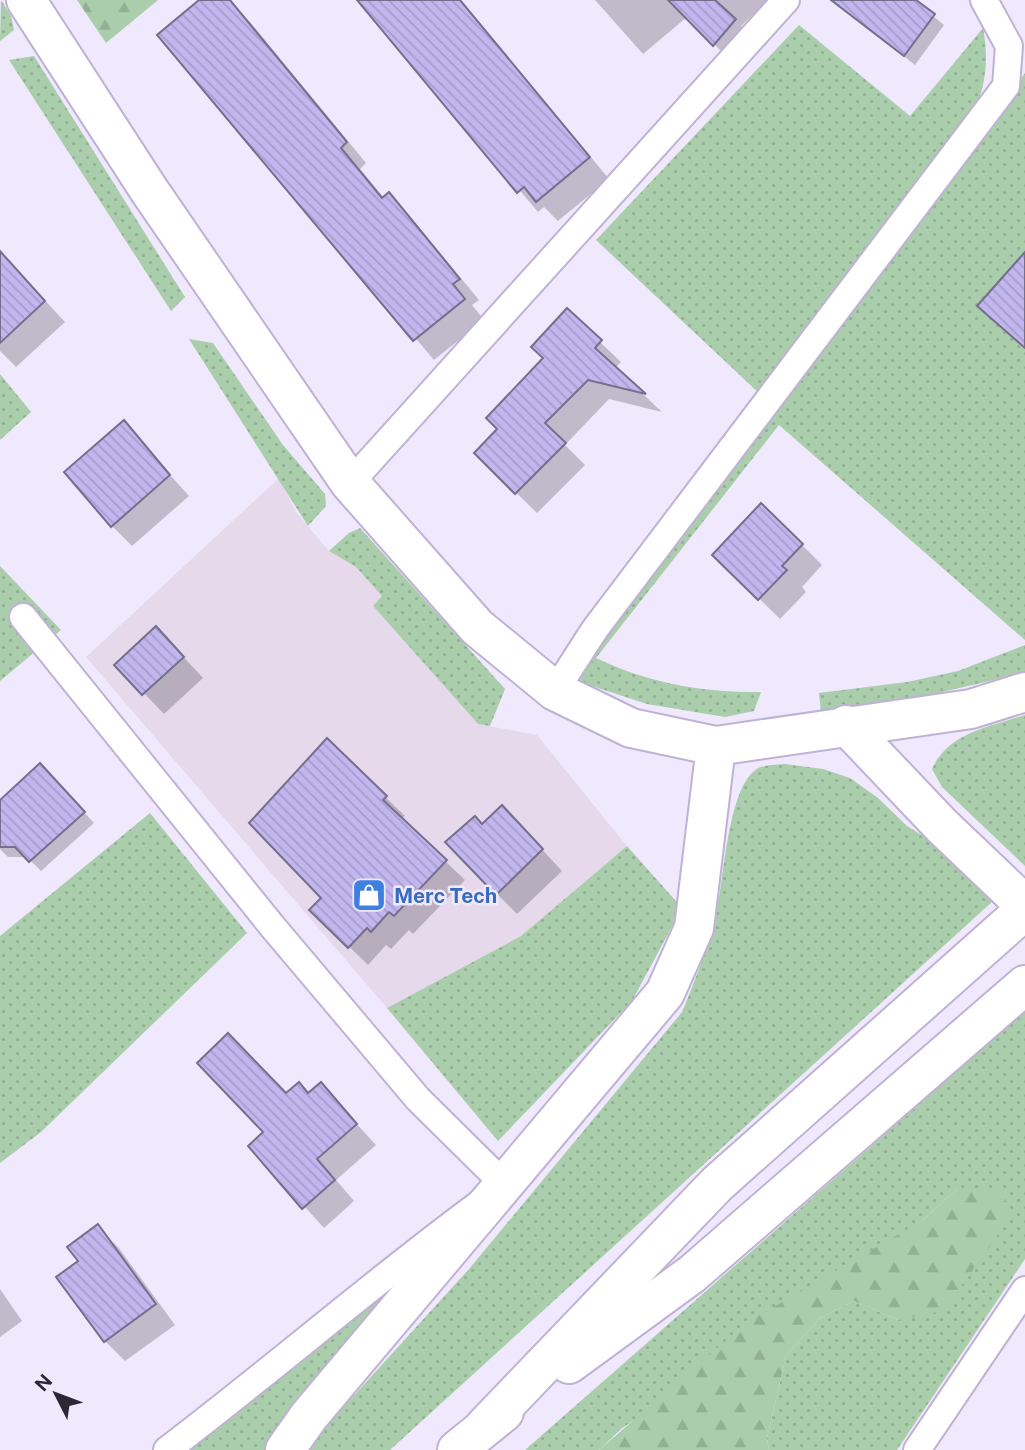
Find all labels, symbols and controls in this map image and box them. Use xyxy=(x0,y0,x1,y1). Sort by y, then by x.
shop icon: Merc Tech xyxy=(350,876,388,914)
place label: Merc Tech xyxy=(394,883,497,908)
north arrow xyxy=(21,1359,91,1429)
text: N xyxy=(30,1370,57,1396)

